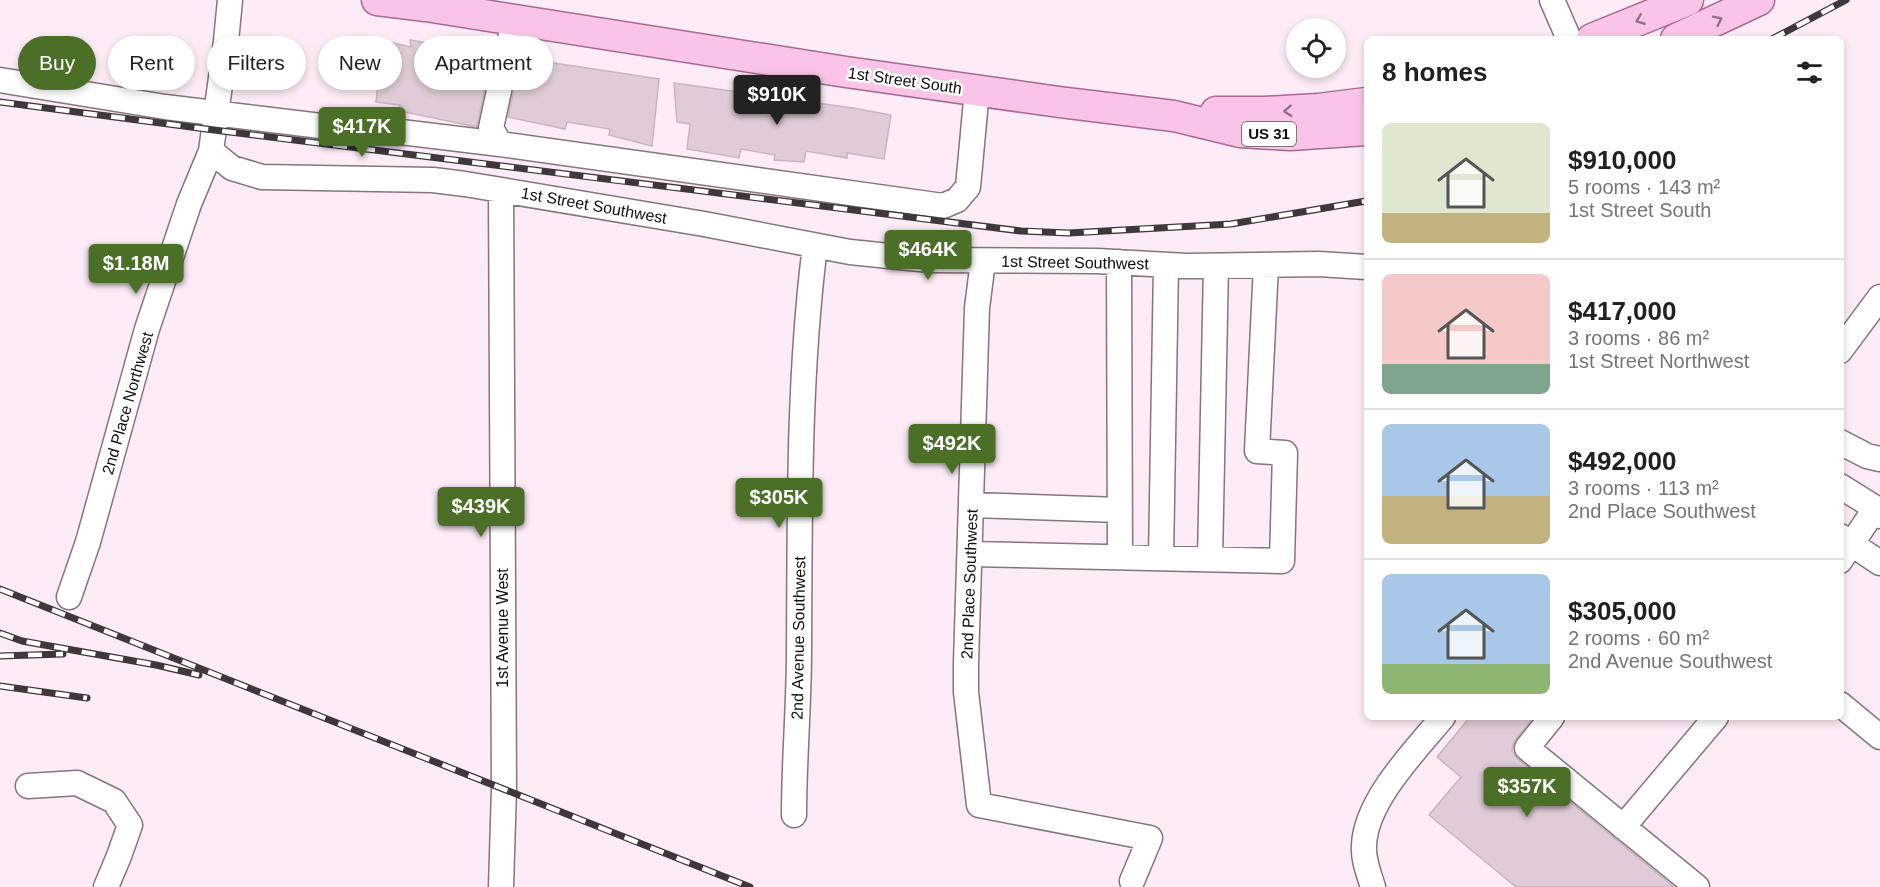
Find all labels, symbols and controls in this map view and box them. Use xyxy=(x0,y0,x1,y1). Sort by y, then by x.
one-way arrow xyxy=(1636,13,1647,25)
one-way arrow xyxy=(1712,16,1722,27)
map controls xyxy=(1286,18,1346,78)
button: locate xyxy=(1286,18,1346,78)
chip: Buy xyxy=(18,36,96,90)
chip: Rent xyxy=(108,36,195,90)
chip: Filters xyxy=(207,36,306,90)
chip: New xyxy=(318,36,402,90)
chip: Apartment xyxy=(414,36,553,90)
icon: filters xyxy=(1793,56,1826,89)
text: 8 homes xyxy=(1382,57,1488,87)
street label: 1st Street South xyxy=(847,64,963,97)
pin: $910K xyxy=(735,75,819,126)
text: $910K xyxy=(748,83,806,105)
one-way arrow xyxy=(1283,104,1292,117)
pin: $417K xyxy=(320,107,404,158)
text: $417K xyxy=(333,115,391,137)
road number: US 31 xyxy=(1242,122,1296,146)
text: $910,000 xyxy=(1568,145,1676,175)
icon: home xyxy=(1430,147,1502,219)
text: 5 rooms · 143 m² xyxy=(1568,176,1720,198)
street label: 1st Street Southwest xyxy=(520,184,669,227)
text: 1st Street South xyxy=(1568,199,1711,221)
pin: $464K xyxy=(886,230,970,281)
text: $464K xyxy=(899,238,957,260)
pin: $1.18M xyxy=(87,244,185,295)
text: $1.18M xyxy=(103,252,169,274)
street label: 1st Street Southwest xyxy=(1001,253,1149,272)
text: $417,000 xyxy=(1568,296,1676,326)
icon: home xyxy=(1430,298,1502,370)
text: 3 rooms · 86 m² xyxy=(1568,327,1709,349)
street label: 2nd Place Northwest xyxy=(99,329,156,476)
text: 1st Street Northwest xyxy=(1568,350,1749,372)
pin: $492K xyxy=(910,424,994,475)
text: $492K xyxy=(923,432,981,454)
text: $492,000 xyxy=(1568,446,1676,476)
icon: home xyxy=(1430,448,1502,520)
text: 3 rooms · 113 m² xyxy=(1568,477,1719,499)
pin: $305K xyxy=(737,478,821,529)
text: $305K xyxy=(750,486,808,508)
pin: $439K xyxy=(439,487,523,538)
text: $439K xyxy=(452,495,510,517)
text: 2nd Place Southwest xyxy=(1568,500,1756,522)
street label: 2nd Place Southwest xyxy=(958,508,981,659)
street label: 2nd Avenue Southwest xyxy=(789,556,808,720)
street label: 1st Avenue West xyxy=(494,568,511,688)
text: $305,000 xyxy=(1568,596,1676,626)
icon: home xyxy=(1430,598,1502,670)
text: 2 rooms · 60 m² xyxy=(1568,627,1709,649)
text: 2nd Avenue Southwest xyxy=(1568,650,1772,672)
pin: $357K xyxy=(1485,767,1569,818)
text: $357K xyxy=(1498,775,1556,797)

